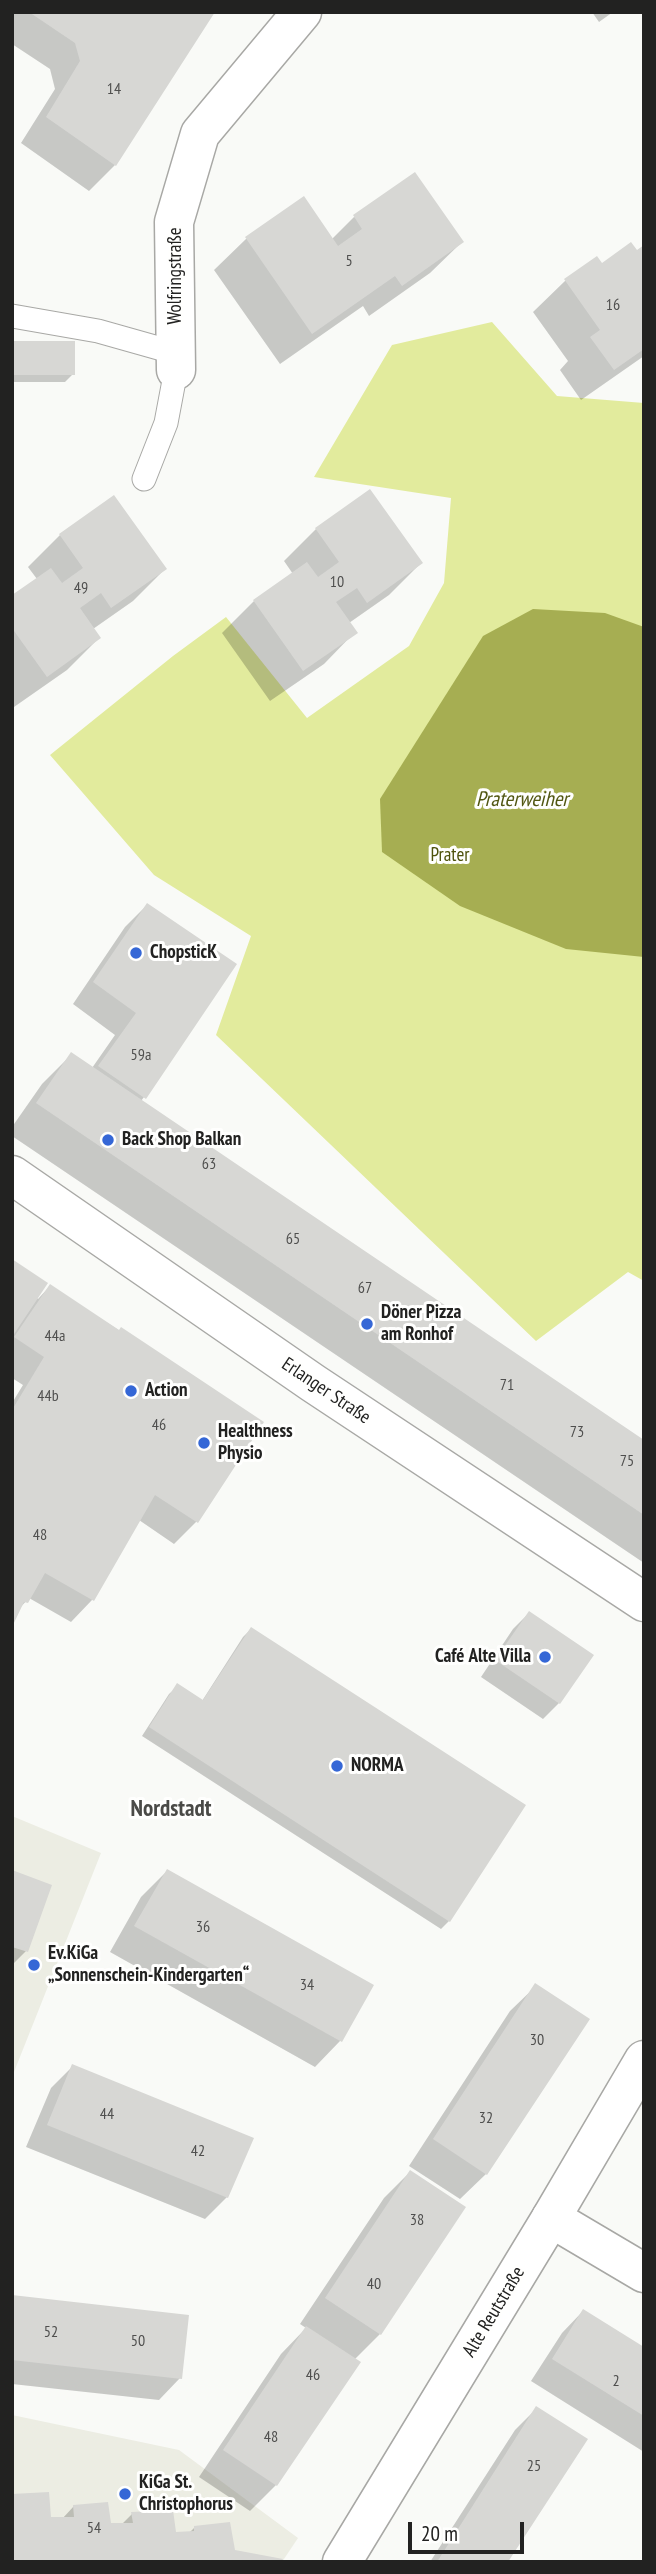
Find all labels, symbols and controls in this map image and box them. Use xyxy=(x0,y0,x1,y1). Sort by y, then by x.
house number: 14 xyxy=(107,79,121,99)
street label: Wolfringstraße xyxy=(165,227,187,325)
house number: 5 xyxy=(345,251,353,271)
house number: 16 xyxy=(606,295,620,315)
house number: 10 xyxy=(330,572,344,592)
house number: 49 xyxy=(74,578,88,598)
water label: Praterweiher xyxy=(476,787,568,813)
park label: Prater xyxy=(431,845,469,867)
place label: ChopsticK xyxy=(150,942,217,964)
marker: ChopsticK xyxy=(128,945,144,961)
house number: 59a xyxy=(131,1045,151,1065)
place label: Back Shop Balkan xyxy=(122,1129,241,1151)
marker: Back Shop Balkan xyxy=(100,1132,116,1148)
house number: 63 xyxy=(202,1154,216,1174)
house number: 65 xyxy=(286,1229,300,1249)
house number: 67 xyxy=(358,1278,372,1298)
place label: Döner Pizza am Ronhof xyxy=(381,1302,461,1346)
marker: Döner Pizza am Ronhof xyxy=(359,1316,375,1332)
house number: 44a xyxy=(45,1326,65,1346)
street label: Erlanger Straße xyxy=(277,1353,375,1429)
house number: 71 xyxy=(500,1375,514,1395)
place label: Action xyxy=(145,1380,188,1402)
marker: Action xyxy=(123,1383,139,1399)
house number: 44b xyxy=(37,1386,59,1406)
house number: 46 xyxy=(152,1415,166,1435)
place label: Healthness Physio xyxy=(218,1421,293,1465)
house number: 73 xyxy=(570,1422,584,1442)
marker: Healthness Physio xyxy=(196,1435,212,1451)
house number: 75 xyxy=(620,1451,634,1471)
house number: 48 xyxy=(33,1525,47,1545)
place label: Café Alte Villa xyxy=(435,1646,531,1668)
marker: Café Alte Villa xyxy=(537,1649,553,1665)
place label: NORMA xyxy=(351,1755,403,1777)
marker: NORMA xyxy=(329,1758,345,1774)
district label: Nordstadt xyxy=(131,1795,211,1823)
house number: 36 xyxy=(196,1917,210,1937)
place label: Ev.KiGa „Sonnenschein-Kindergarten“ xyxy=(48,1943,249,1987)
marker: Ev.KiGa „Sonnenschein-Kindergarten“ xyxy=(26,1957,42,1973)
house number: 34 xyxy=(300,1975,314,1995)
house number: 30 xyxy=(530,2030,544,2050)
house number: 44 xyxy=(100,2104,114,2124)
house number: 32 xyxy=(479,2108,493,2128)
house number: 42 xyxy=(191,2141,205,2161)
house number: 38 xyxy=(410,2210,424,2230)
street label: Alte Reutstraße xyxy=(458,2263,530,2361)
house number: 40 xyxy=(367,2274,381,2294)
house number: 52 xyxy=(44,2322,58,2342)
house number: 50 xyxy=(131,2331,145,2351)
house number: 46 xyxy=(306,2365,320,2385)
house number: 2 xyxy=(612,2371,620,2391)
house number: 48 xyxy=(264,2427,278,2447)
house number: 25 xyxy=(527,2456,541,2476)
place label: KiGa St. Christophorus xyxy=(139,2472,233,2516)
marker: KiGa St. Christophorus xyxy=(117,2486,133,2502)
scale bar xyxy=(411,2508,526,2552)
house number: 54 xyxy=(87,2518,101,2538)
text: 20 m xyxy=(421,2520,458,2547)

